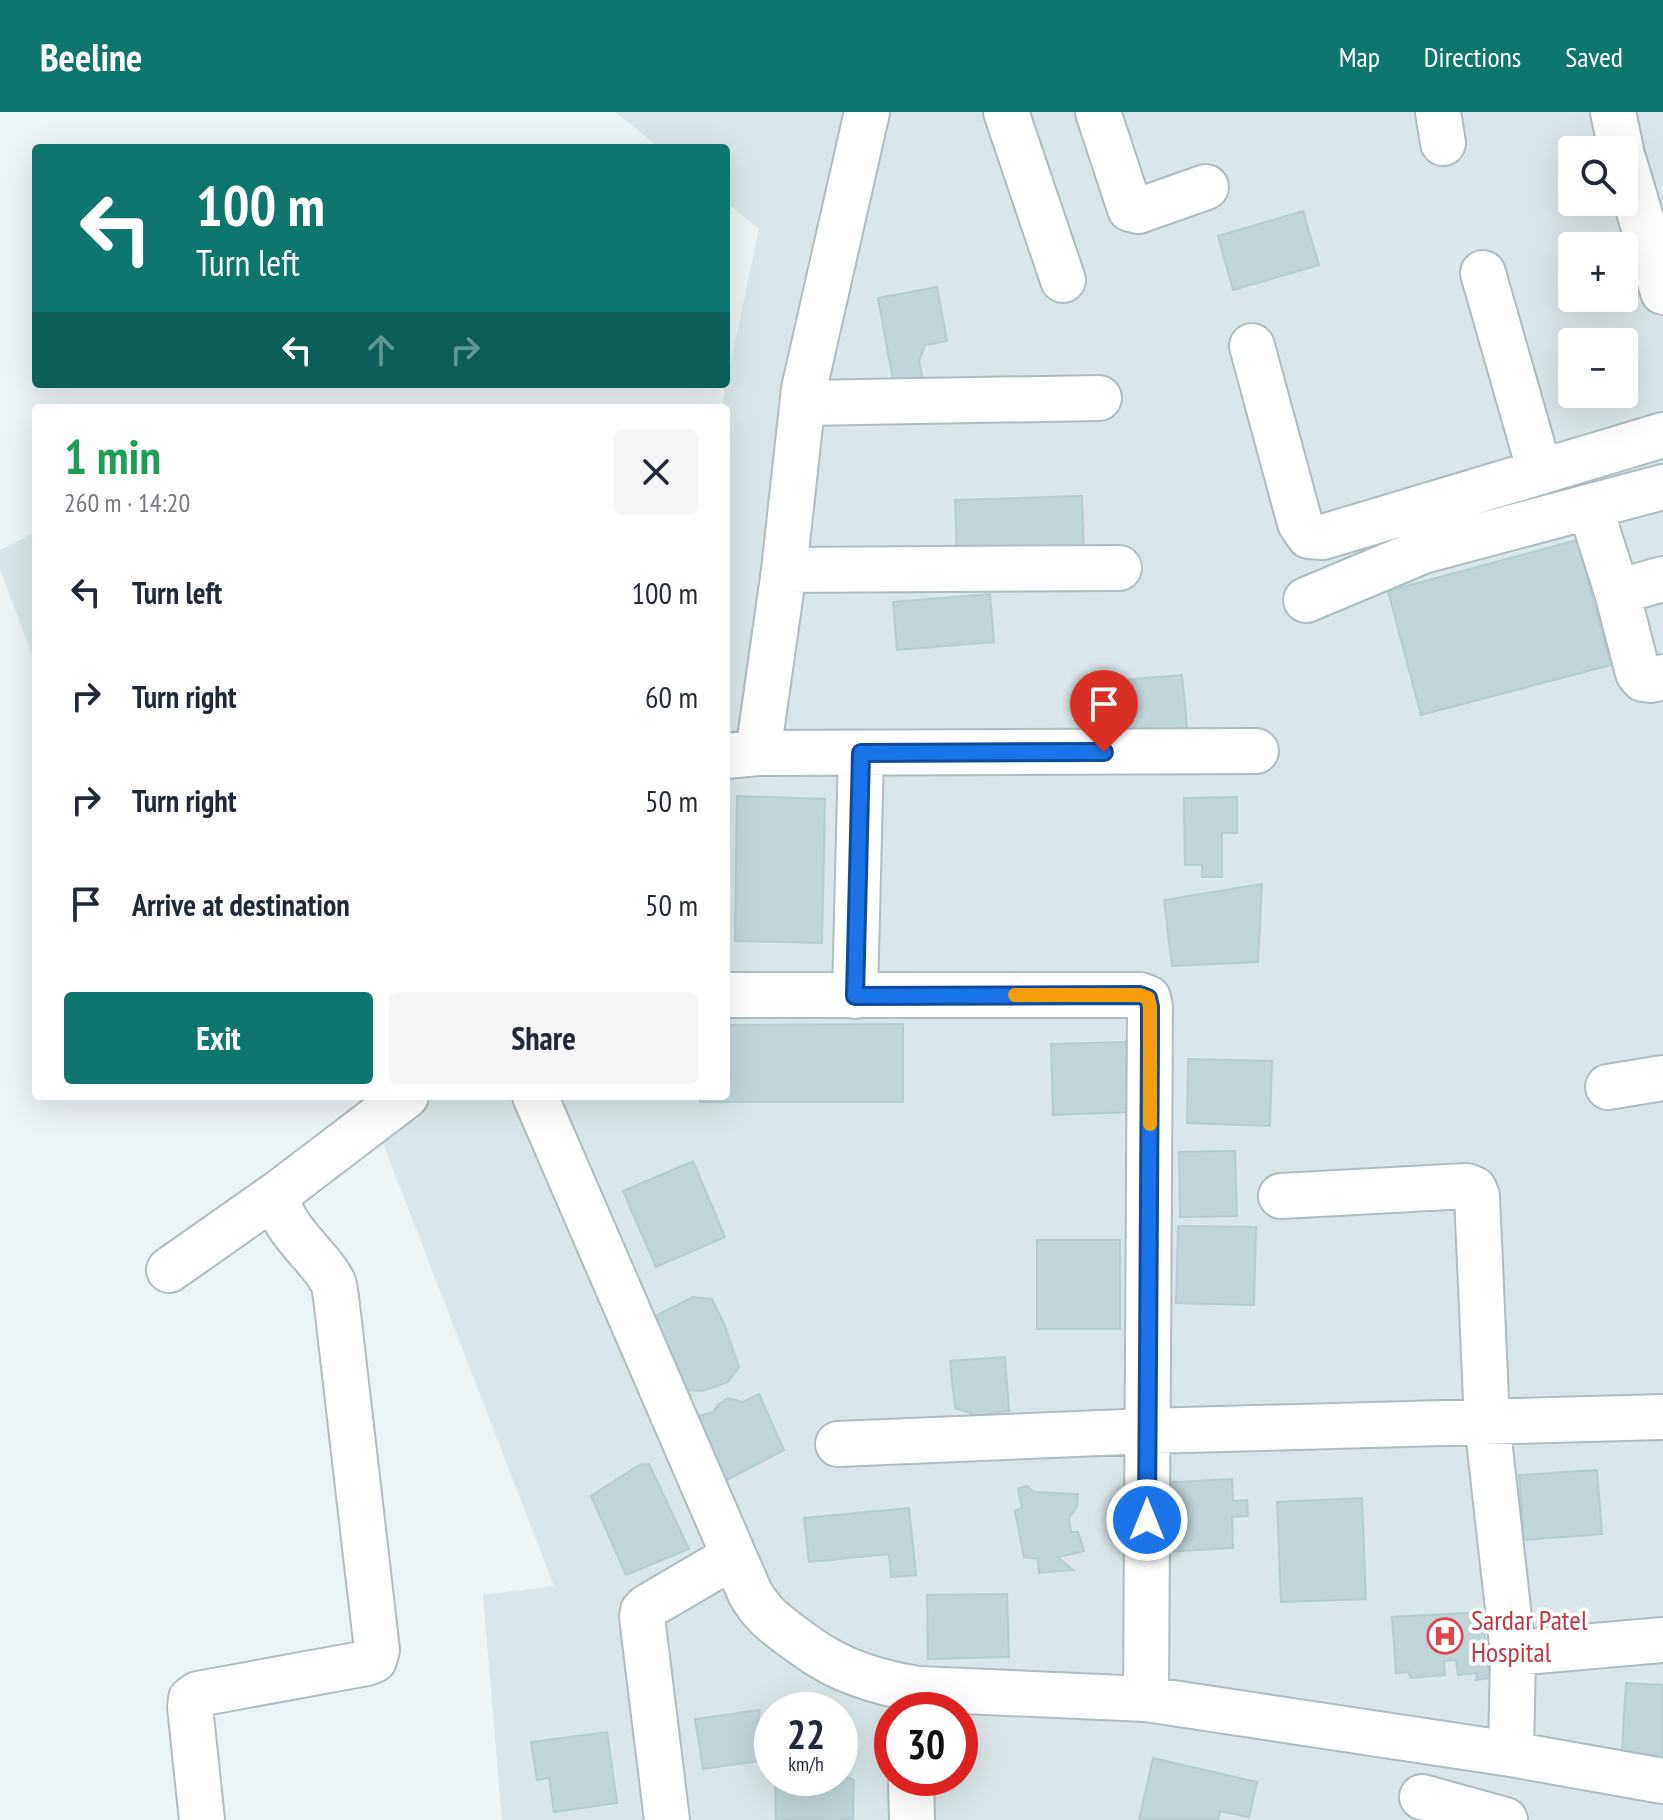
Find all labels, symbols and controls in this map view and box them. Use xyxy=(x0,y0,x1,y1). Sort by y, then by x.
text: Beeline xyxy=(40,32,142,81)
text: Map xyxy=(1339,38,1380,75)
text: Directions xyxy=(1424,38,1521,75)
text: Saved xyxy=(1565,38,1623,75)
map controls xyxy=(1558,136,1638,408)
button: search xyxy=(1558,136,1638,216)
text: 100 m xyxy=(196,169,325,241)
icon: left xyxy=(64,176,168,280)
button: + xyxy=(1558,232,1638,312)
text: Turn left xyxy=(196,239,300,286)
icon: left xyxy=(275,328,319,372)
icon: ahead xyxy=(359,328,403,372)
icon: right xyxy=(443,328,487,372)
button: − xyxy=(1558,328,1638,408)
text: 1 min xyxy=(64,425,161,487)
button: close xyxy=(614,430,698,514)
text: 260 m · 14:20 xyxy=(64,486,190,519)
icon: left xyxy=(64,570,108,614)
text: Turn left xyxy=(132,573,222,612)
text: 100 m xyxy=(632,573,698,612)
pin xyxy=(1070,670,1138,752)
icon: right xyxy=(64,674,108,718)
text: Turn right xyxy=(132,677,236,716)
text: 60 m xyxy=(645,677,698,716)
icon: arrive xyxy=(1082,682,1126,726)
icon: right xyxy=(64,778,108,822)
text: Turn right xyxy=(132,781,236,820)
text: 50 m xyxy=(645,781,698,820)
icon: arrive xyxy=(64,882,108,926)
text: Arrive at destination xyxy=(132,885,350,924)
text: 50 m xyxy=(645,885,698,924)
button: Exit xyxy=(64,992,373,1084)
button: Share xyxy=(389,992,698,1084)
position arrow xyxy=(1105,1478,1189,1562)
place label: Sardar Patel Hospital xyxy=(1471,1601,1588,1670)
hospital icon: Sardar Patel Hospital xyxy=(1426,1617,1464,1655)
speed limit sign: 30 xyxy=(874,1692,978,1796)
text: 22 xyxy=(787,1708,825,1760)
text: km/h xyxy=(788,1751,824,1777)

